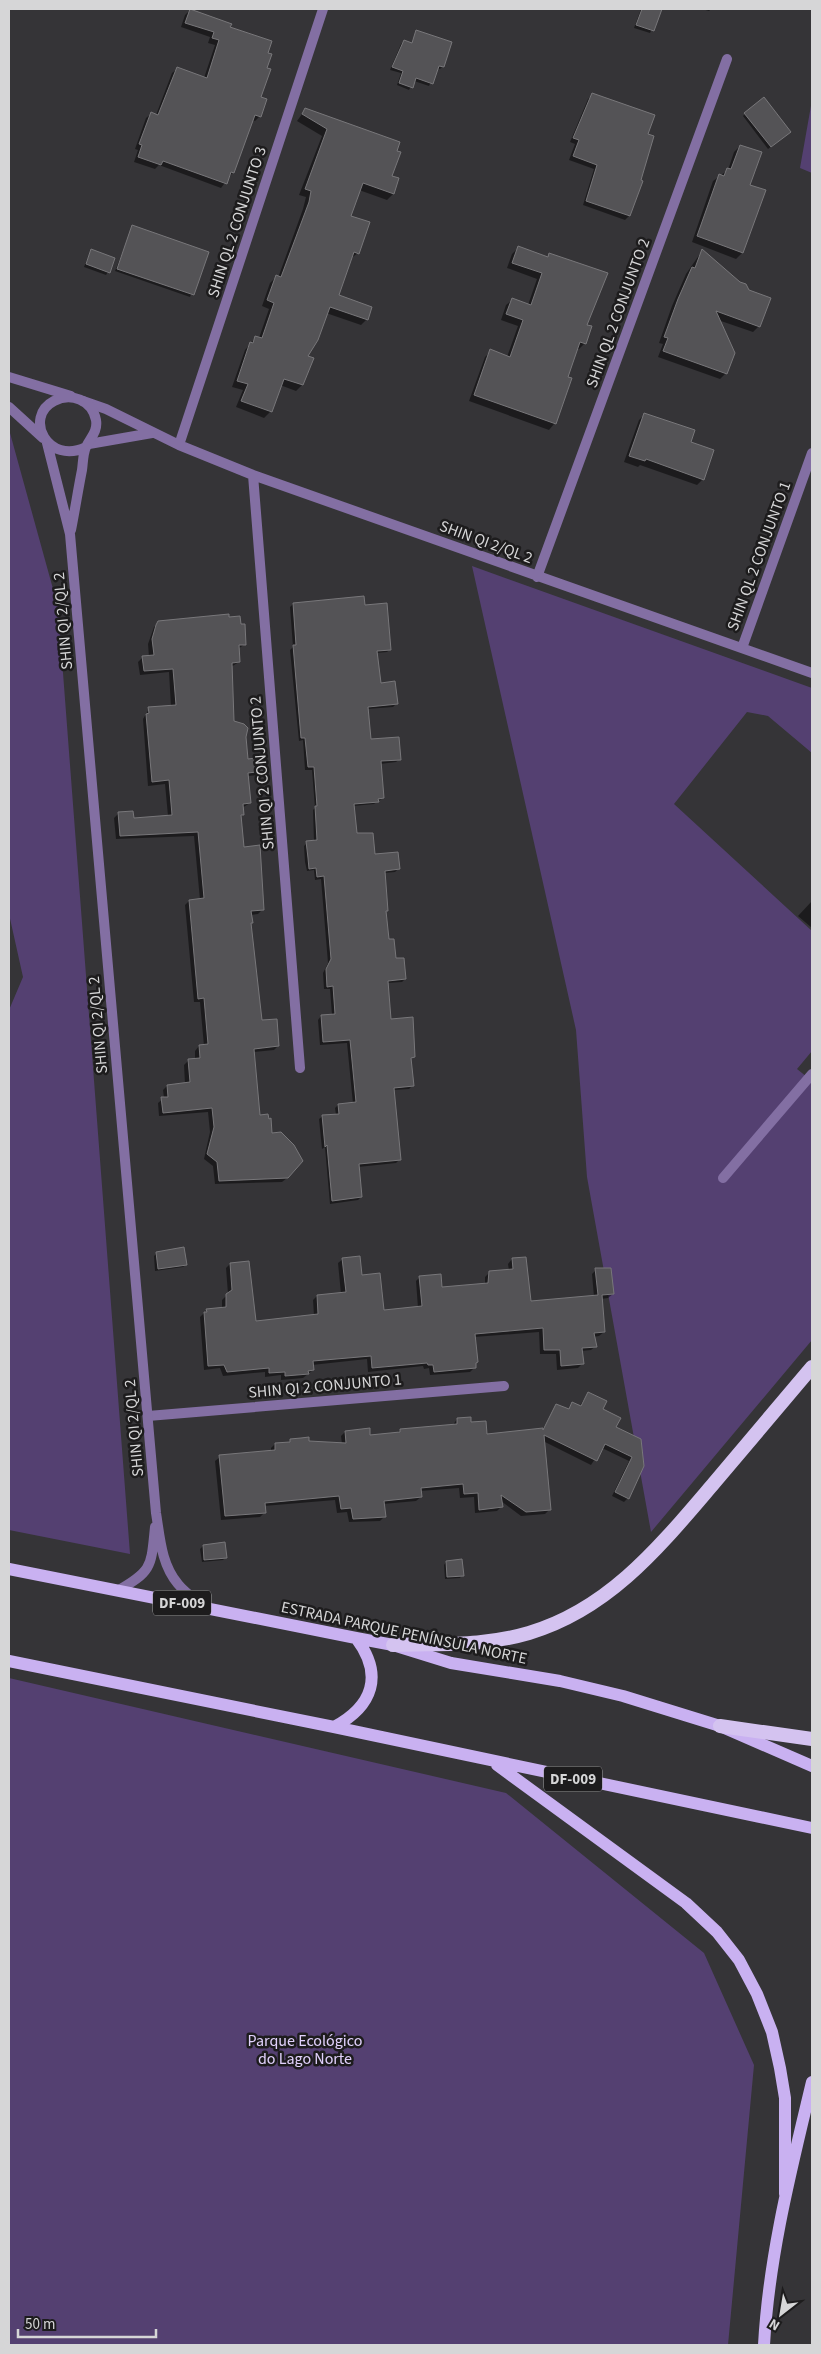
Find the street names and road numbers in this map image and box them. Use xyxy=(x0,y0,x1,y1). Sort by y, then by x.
street label: SHIN QL 2 CONJUNTO 3 xyxy=(202,144,272,300)
street label: SHIN QL 2 CONJUNTO 2 xyxy=(581,235,655,391)
street label: SHIN QL 2 CONJUNTO 1 xyxy=(722,478,796,634)
street label: SHIN QI 2/QL 2 xyxy=(436,515,536,569)
street label: SHIN QI 2/QL 2 xyxy=(48,571,78,671)
street label: SHIN QI 2 CONJUNTO 2 xyxy=(244,695,280,851)
street label: SHIN QI 2/QL 2 xyxy=(83,975,113,1075)
street label: SHIN QI 2 CONJUNTO 1 xyxy=(247,1368,403,1404)
street label: SHIN QI 2/QL 2 xyxy=(119,1378,149,1478)
road number: DF-009 xyxy=(153,1590,211,1616)
street label: ESTRADA PARQUE PENÍNSULA NORTE xyxy=(279,1596,529,1670)
road number: DF-009 xyxy=(544,1766,602,1792)

